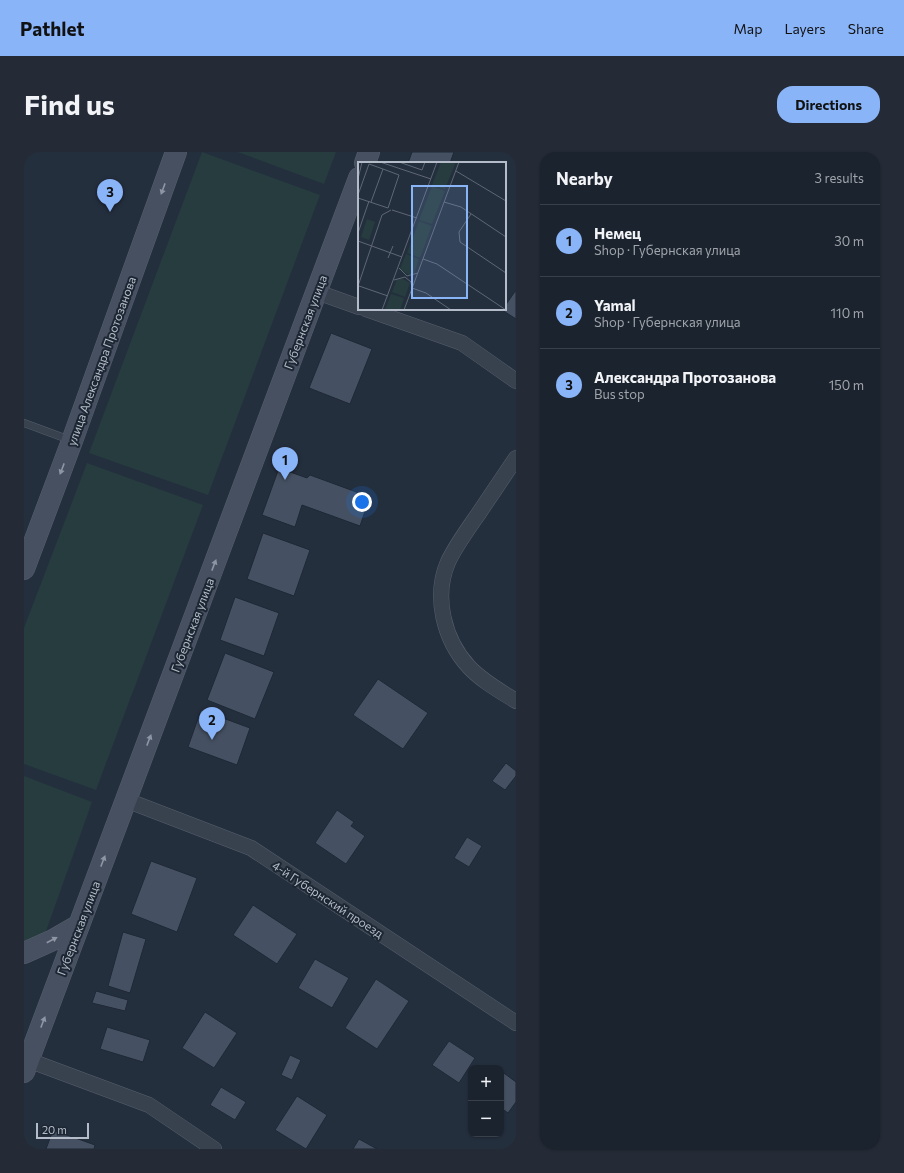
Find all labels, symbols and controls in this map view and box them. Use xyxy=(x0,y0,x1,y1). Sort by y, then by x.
text: Pathlet xyxy=(20,17,85,40)
text: Map xyxy=(734,20,762,37)
text: Layers xyxy=(784,20,826,37)
text: Share xyxy=(848,20,884,37)
button: Directions xyxy=(777,86,880,123)
text: Find us xyxy=(24,87,115,121)
inset map xyxy=(358,162,506,310)
text: Nearby xyxy=(556,168,613,189)
text: 3 results xyxy=(815,170,864,186)
pin: 3 xyxy=(97,179,123,212)
one-way arrow xyxy=(160,183,166,195)
text: Немец xyxy=(594,224,641,242)
text: 1 xyxy=(566,233,572,249)
text: 30 m xyxy=(834,233,864,249)
text: Shop · Губернская улица xyxy=(594,242,741,258)
street label: Губернская улица xyxy=(281,273,329,371)
street label: улица Александра Протозанова xyxy=(64,275,138,447)
text: Yamal xyxy=(594,296,636,314)
text: 2 xyxy=(565,305,573,321)
text: 110 m xyxy=(831,305,864,321)
text: Shop · Губернская улица xyxy=(594,314,741,330)
text: Александра Протозанова xyxy=(594,368,776,386)
text: 3 xyxy=(565,377,573,393)
text: 150 m xyxy=(829,377,864,393)
text: Bus stop xyxy=(594,386,645,402)
pin: 1 xyxy=(272,447,298,480)
one-way arrow xyxy=(59,463,65,475)
your location xyxy=(352,492,372,512)
one-way arrow xyxy=(212,559,218,571)
street label: Губернская улица xyxy=(168,576,216,674)
pin: 2 xyxy=(199,707,225,740)
one-way arrow xyxy=(146,733,152,745)
one-way arrow xyxy=(101,855,107,867)
street label: 4-й Губернский проезд xyxy=(270,858,386,940)
street label: Губернская улица xyxy=(54,879,102,977)
one-way arrow xyxy=(46,937,58,943)
one-way arrow xyxy=(40,1016,46,1028)
map controls xyxy=(468,1065,504,1137)
button: + xyxy=(468,1065,504,1101)
button: − xyxy=(468,1101,504,1137)
scale bar xyxy=(36,1121,89,1140)
text: 20 m xyxy=(42,1123,67,1136)

